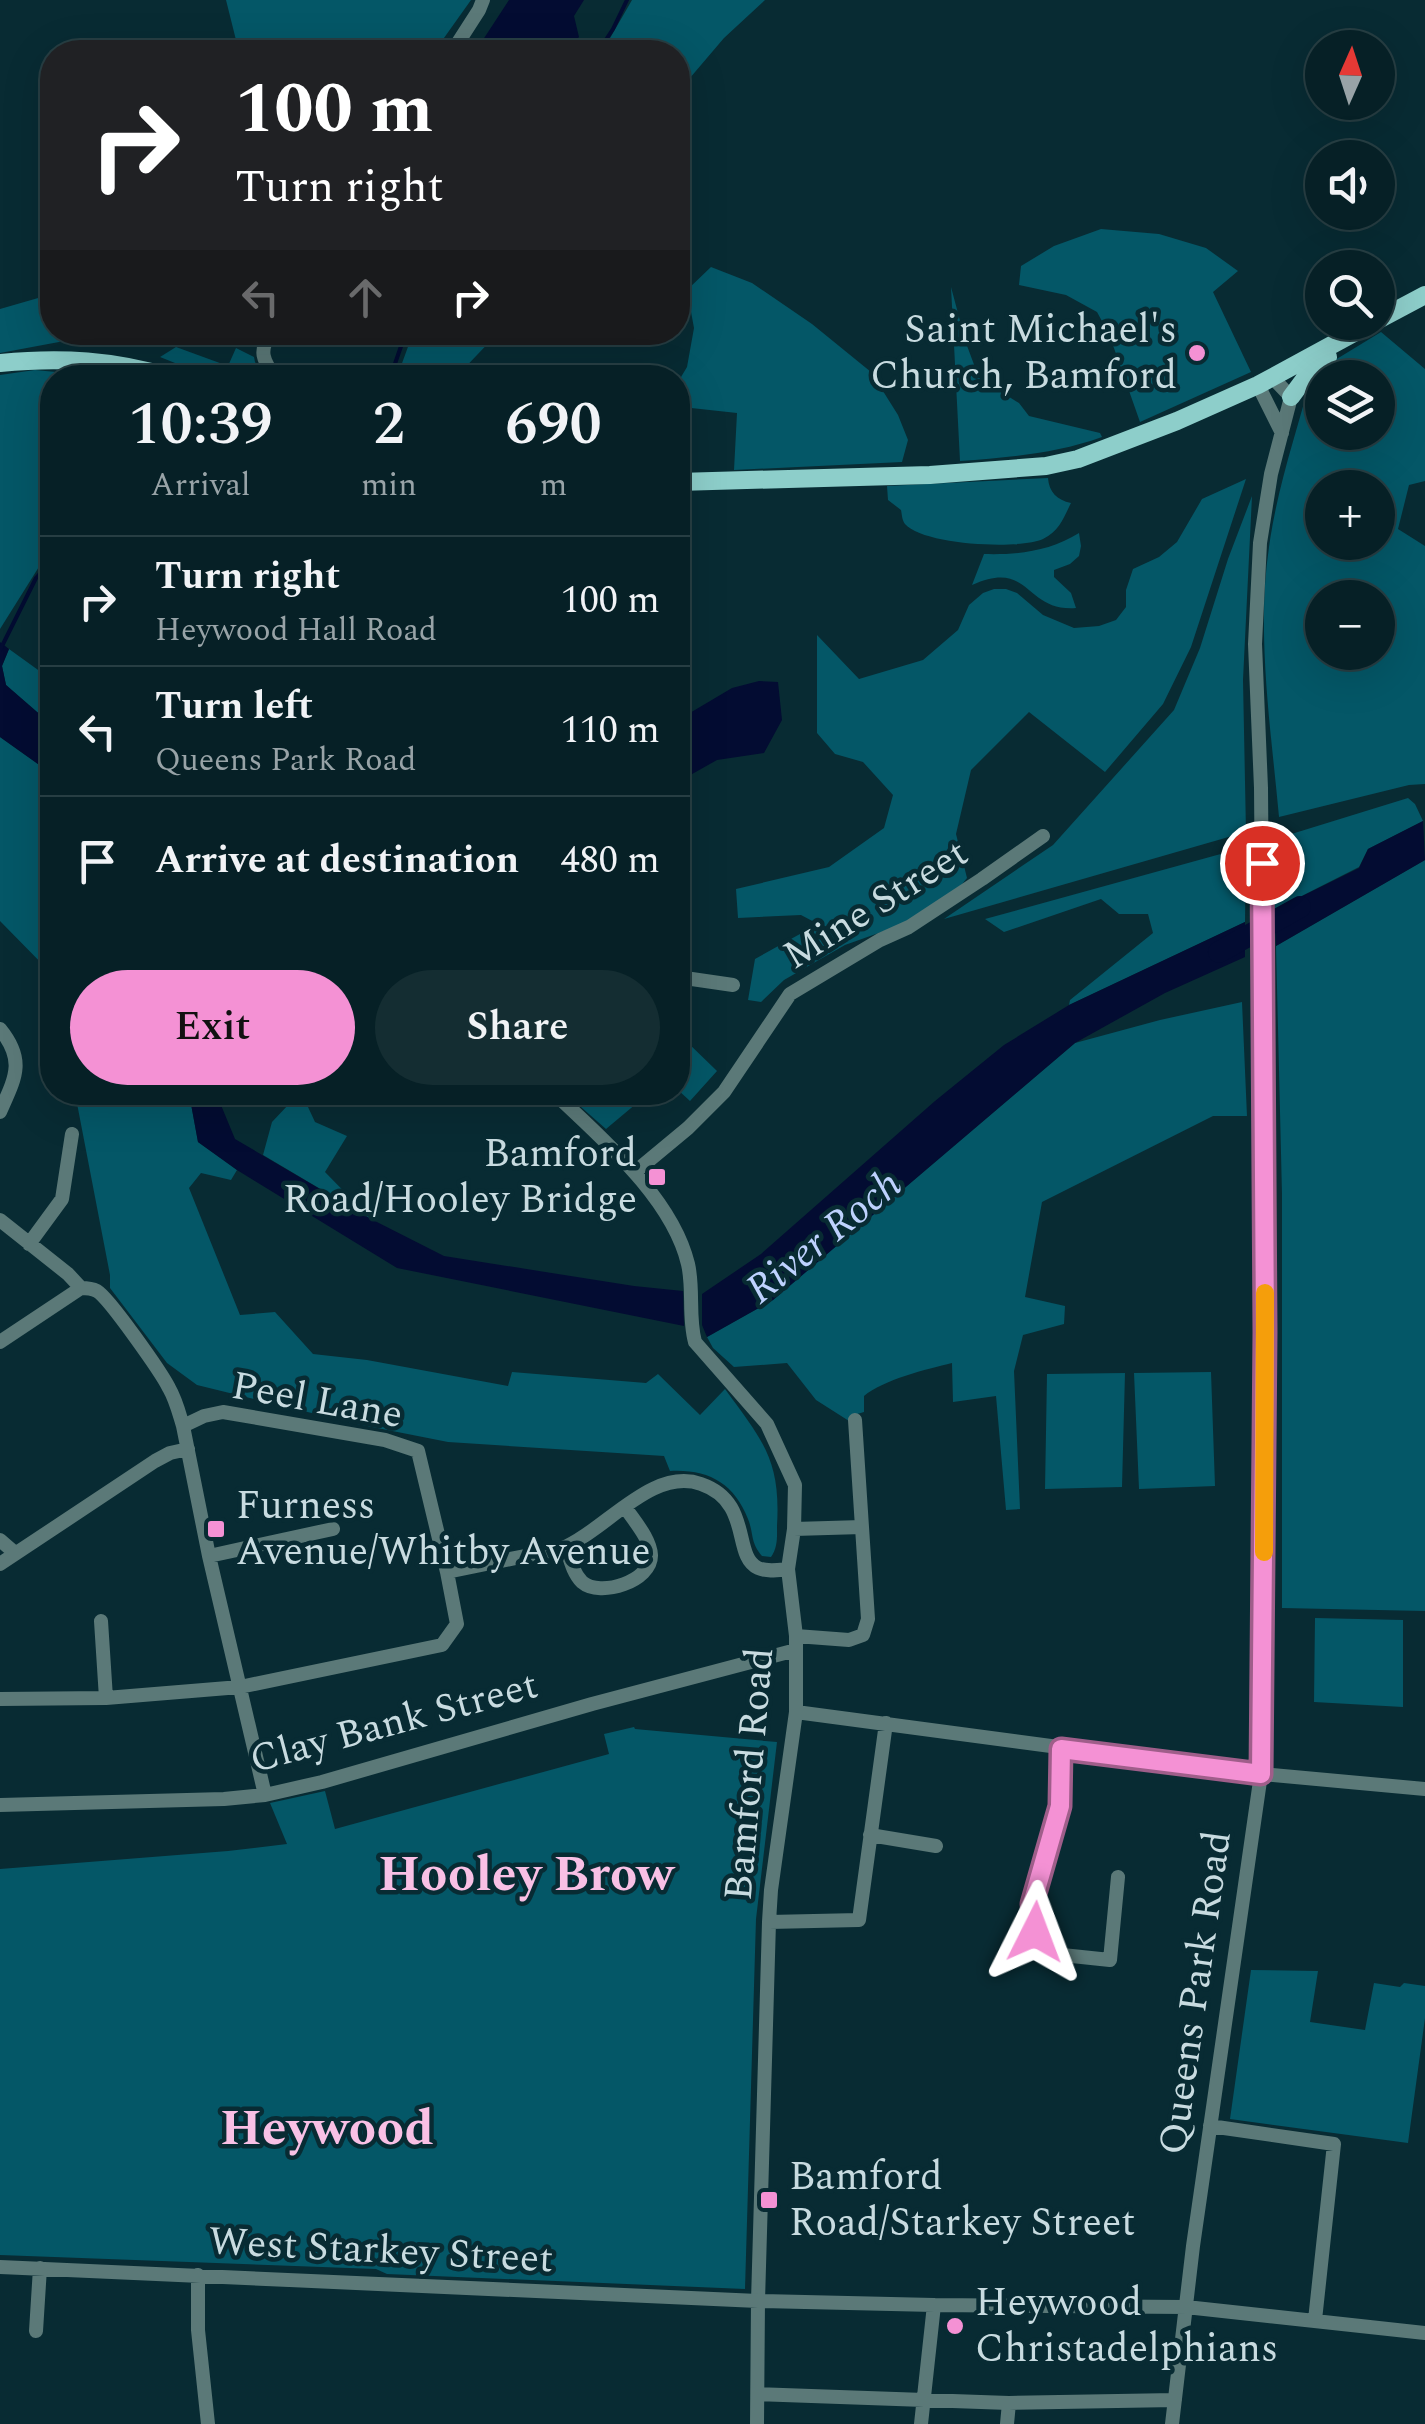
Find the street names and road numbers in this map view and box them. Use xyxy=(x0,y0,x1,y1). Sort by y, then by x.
street label: Mine Street xyxy=(771,824,981,986)
street label: Peel Lane xyxy=(227,1356,407,1446)
street label: Bamford Road xyxy=(709,1645,791,1903)
street label: Clay Bank Street xyxy=(243,1655,545,1791)
street label: Queens Park Road xyxy=(1143,1827,1249,2159)
street label: West Starkey Street xyxy=(207,2212,555,2290)

